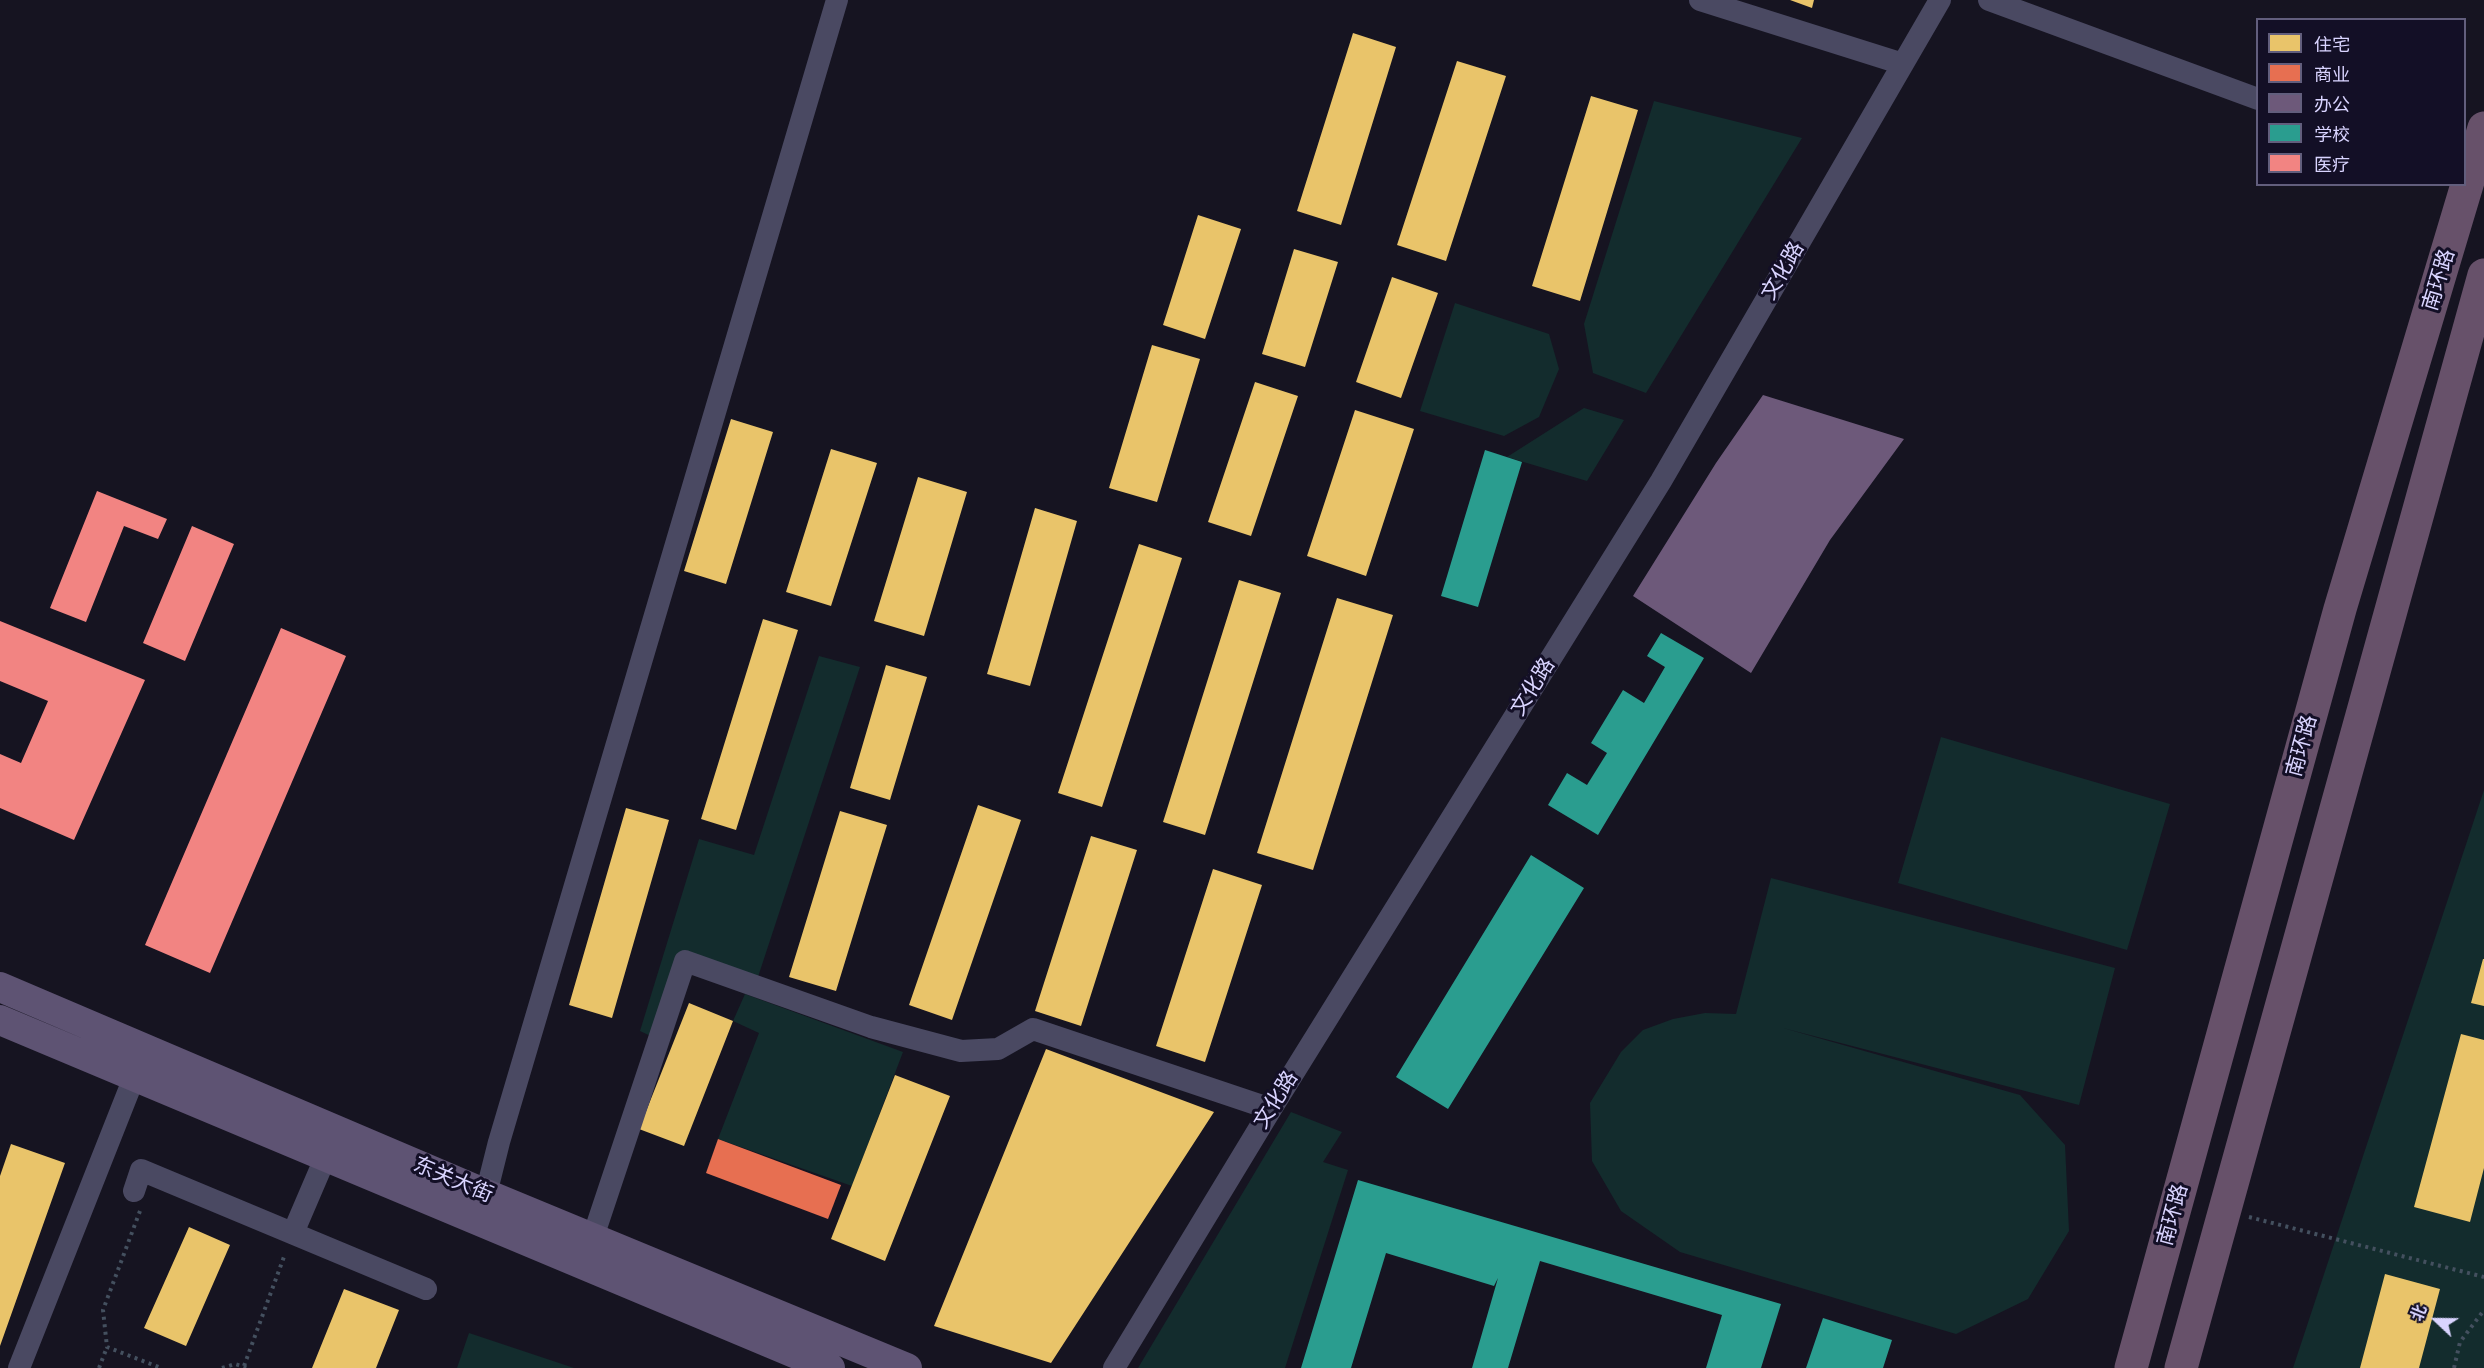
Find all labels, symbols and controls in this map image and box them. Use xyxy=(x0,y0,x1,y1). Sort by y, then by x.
legend xyxy=(2256,18,2466,186)
text: 住宅 xyxy=(2314,34,2350,56)
text: 商业 xyxy=(2314,64,2350,86)
text: 办公 xyxy=(2314,94,2350,116)
text: 学校 xyxy=(2314,124,2350,146)
text: 医疗 xyxy=(2314,154,2350,176)
street label: 文化路 xyxy=(1756,237,1810,305)
street label: 南环路 xyxy=(2418,246,2460,314)
street label: 文化路 xyxy=(1506,654,1560,720)
street label: 南环路 xyxy=(2282,712,2322,780)
street label: 文化路 xyxy=(1249,1067,1303,1133)
street label: 东关大街 xyxy=(409,1152,497,1208)
street label: 南环路 xyxy=(2153,1181,2193,1249)
north arrow xyxy=(2406,1290,2466,1350)
text: 北 xyxy=(2407,1302,2431,1324)

